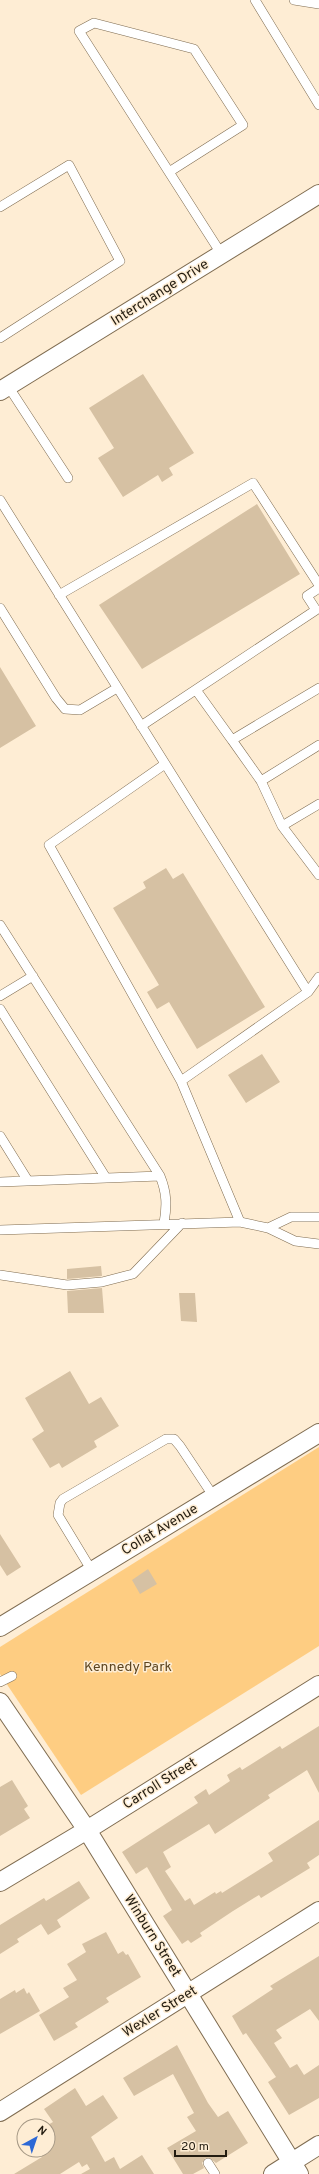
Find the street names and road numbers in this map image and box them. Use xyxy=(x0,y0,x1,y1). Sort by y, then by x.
street label: Interchange Drive xyxy=(108,256,212,330)
street label: Collat Avenue xyxy=(119,1500,201,1560)
street label: Carroll Street xyxy=(120,1755,200,1813)
street label: Winburn Street xyxy=(120,1892,184,1980)
street label: Wexler Street xyxy=(120,1982,200,2042)

